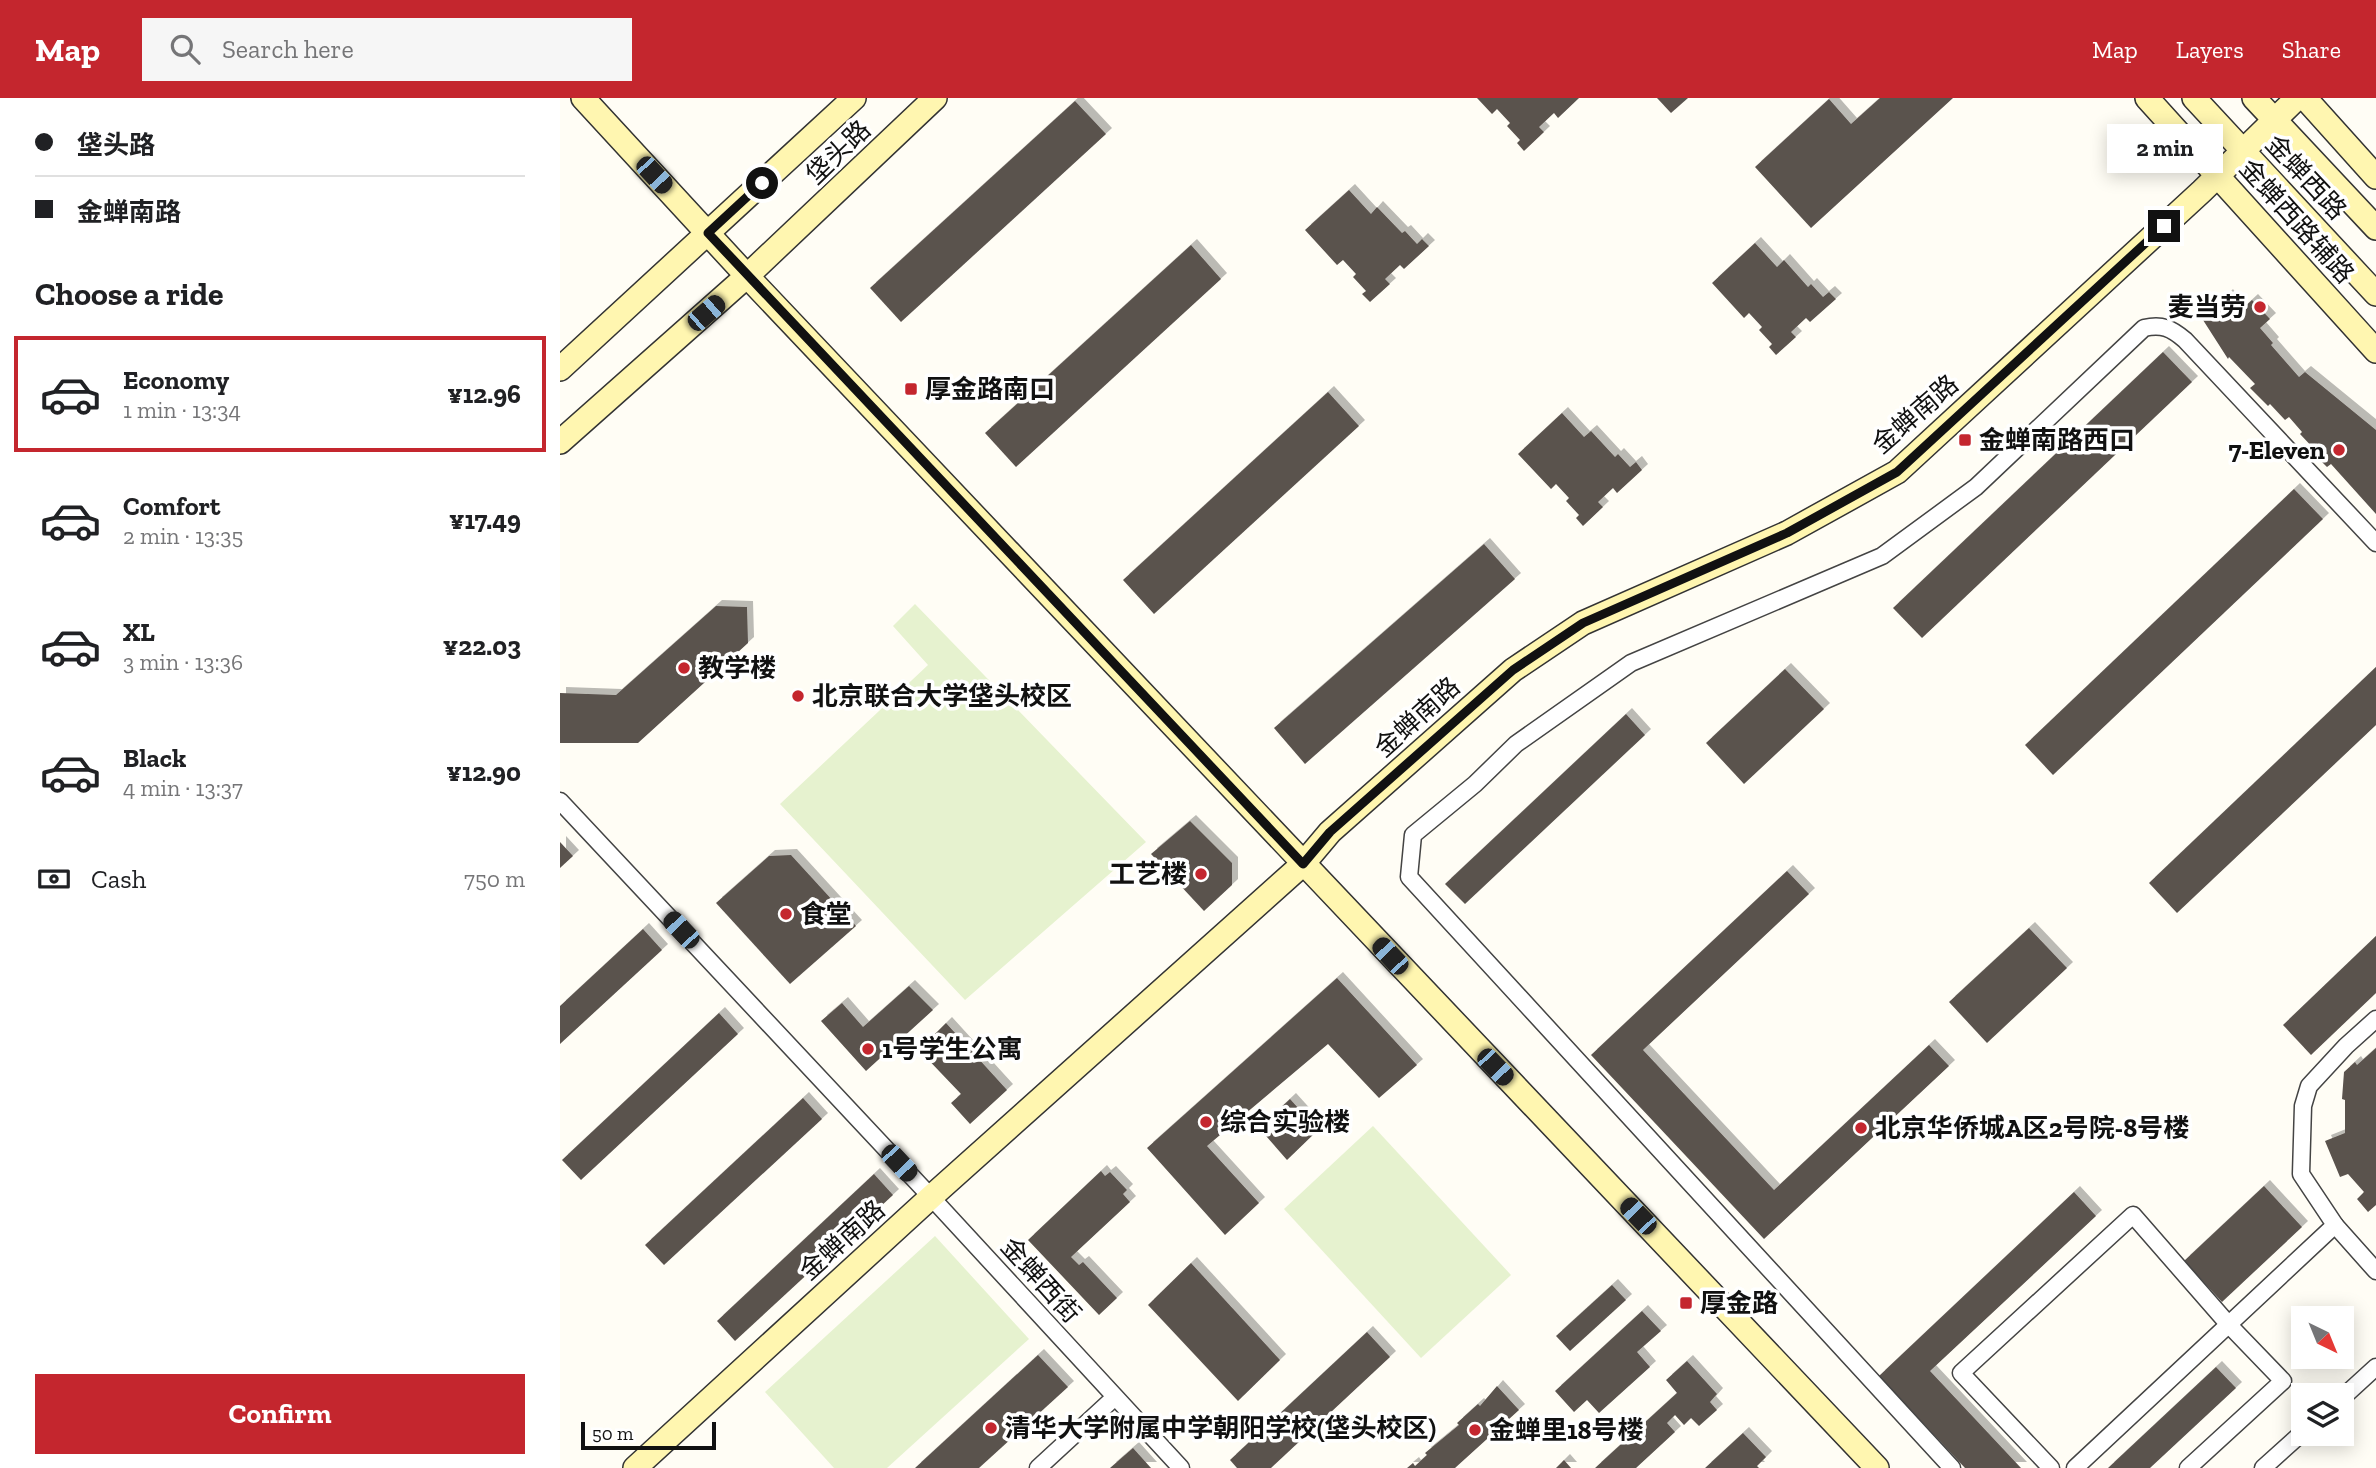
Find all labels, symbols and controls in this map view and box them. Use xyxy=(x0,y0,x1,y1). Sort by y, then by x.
search box xyxy=(142,18,632,81)
text: Map xyxy=(35,30,100,69)
icon: search xyxy=(166,30,204,68)
text: Search here xyxy=(222,33,354,65)
text: Map xyxy=(2092,35,2138,64)
text: Layers xyxy=(2176,35,2244,64)
text: Share xyxy=(2282,35,2341,64)
street label: 垡头路 xyxy=(799,113,877,191)
callout: 2 min xyxy=(2106,124,2222,174)
street label: 金蝉西路 xyxy=(2259,128,2353,226)
text: 垡头路 xyxy=(77,129,155,161)
text: 2 min xyxy=(2136,134,2194,162)
car xyxy=(632,152,677,198)
street label: 金蝉西路辅路 xyxy=(2233,152,2361,290)
route start xyxy=(746,167,778,199)
text: 金蝉南路 xyxy=(77,196,181,228)
route end xyxy=(2148,210,2180,242)
text: Choose a ride xyxy=(35,275,223,313)
car xyxy=(684,291,729,335)
place label: 麦当劳 xyxy=(2168,291,2246,323)
marker: 麦当劳 xyxy=(2252,299,2268,315)
icon: car xyxy=(39,363,102,426)
text: Economy xyxy=(123,364,229,396)
street label: 金蝉南路 xyxy=(1865,368,1965,460)
place label: 厚金路南口 xyxy=(925,373,1055,405)
text: ¥12.96 xyxy=(447,378,521,410)
marker: 厚金路南口 xyxy=(903,381,919,397)
text: 1 min · 13:34 xyxy=(123,396,241,424)
place label: 金蝉南路西口 xyxy=(1979,424,2135,456)
marker: 金蝉南路西口 xyxy=(1957,432,1973,448)
place label: 7-Eleven xyxy=(2228,434,2326,466)
marker: 7-Eleven xyxy=(2331,442,2347,458)
icon: car xyxy=(39,489,102,552)
text: Comfort xyxy=(123,490,220,522)
text: ¥17.49 xyxy=(449,504,521,536)
text: 2 min · 13:35 xyxy=(123,522,243,550)
icon: car xyxy=(39,615,102,678)
text: XL xyxy=(123,616,155,648)
text: ¥22.03 xyxy=(443,630,521,662)
text: 3 min · 13:36 xyxy=(123,648,243,676)
place label: 教学楼 xyxy=(698,652,776,684)
marker: 教学楼 xyxy=(676,660,692,676)
street label: 金蝉南路 xyxy=(1368,670,1466,764)
place label: 北京联合大学垡头校区 xyxy=(812,680,1072,712)
marker: 北京联合大学垡头校区 xyxy=(790,688,806,704)
icon: car xyxy=(39,741,102,804)
text: Black xyxy=(123,742,186,774)
text: ¥12.90 xyxy=(446,756,521,788)
text: 4 min · 13:37 xyxy=(123,774,243,802)
place label: 工艺楼 xyxy=(1109,858,1187,890)
icon: cash xyxy=(35,860,73,898)
text: Cash xyxy=(91,863,146,895)
text: 750 m xyxy=(464,865,525,893)
marker: 工艺楼 xyxy=(1193,866,1209,882)
place label: 食堂 xyxy=(800,898,852,930)
marker: 食堂 xyxy=(778,906,794,922)
car xyxy=(659,907,704,953)
car xyxy=(1368,933,1413,979)
place label: 1号学生公寓 xyxy=(882,1033,1023,1065)
marker: 1号学生公寓 xyxy=(860,1041,876,1057)
car xyxy=(1473,1045,1518,1089)
place label: 综合实验楼 xyxy=(1220,1106,1350,1138)
place label: 北京华侨城A区2号院-8号楼 xyxy=(1875,1112,2189,1144)
marker: 综合实验楼 xyxy=(1198,1114,1214,1130)
marker: 北京华侨城A区2号院-8号楼 xyxy=(1853,1120,1869,1136)
car xyxy=(877,1140,922,1186)
street label: 金蝉南路 xyxy=(793,1193,891,1287)
car xyxy=(1616,1194,1661,1238)
street label: 金蝉西街 xyxy=(994,1231,1088,1329)
place label: 厚金路 xyxy=(1700,1287,1778,1319)
marker: 厚金路 xyxy=(1678,1295,1694,1311)
north arrow xyxy=(2291,1306,2354,1368)
map controls xyxy=(2291,1306,2354,1446)
button: Confirm xyxy=(35,1374,525,1454)
button: layers xyxy=(2291,1383,2354,1446)
place label: 清华大学附属中学朝阳学校(垡头校区) xyxy=(1005,1412,1436,1444)
place label: 金蝉里18号楼 xyxy=(1489,1414,1644,1446)
scale bar xyxy=(581,1419,716,1451)
marker: 清华大学附属中学朝阳学校(垡头校区) xyxy=(983,1420,999,1436)
text: 50 m xyxy=(592,1422,633,1445)
marker: 金蝉里18号楼 xyxy=(1467,1422,1483,1438)

